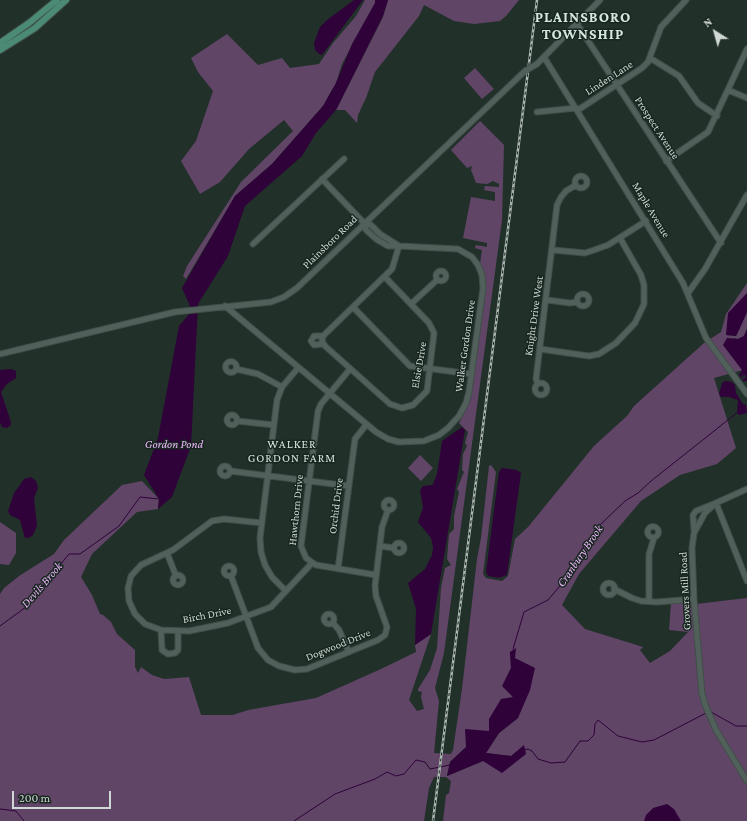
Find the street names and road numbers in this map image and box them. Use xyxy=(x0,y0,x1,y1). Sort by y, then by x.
street label: Linden Lane xyxy=(583,58,635,98)
street label: Prospect Avenue xyxy=(632,94,682,162)
street label: Maple Avenue xyxy=(629,180,673,240)
street label: Plainsboro Road xyxy=(300,213,360,271)
street label: Knight Drive West xyxy=(522,275,546,357)
street label: Walker Gordon Drive xyxy=(452,299,478,393)
street label: Elsie Drive xyxy=(408,341,430,389)
street label: Hawthorn Drive xyxy=(286,474,306,546)
street label: Orchid Drive xyxy=(326,477,346,535)
street label: Grovers Mill Road xyxy=(676,552,694,630)
street label: Birch Drive xyxy=(182,604,232,626)
street label: Dogwood Drive xyxy=(304,626,372,664)

